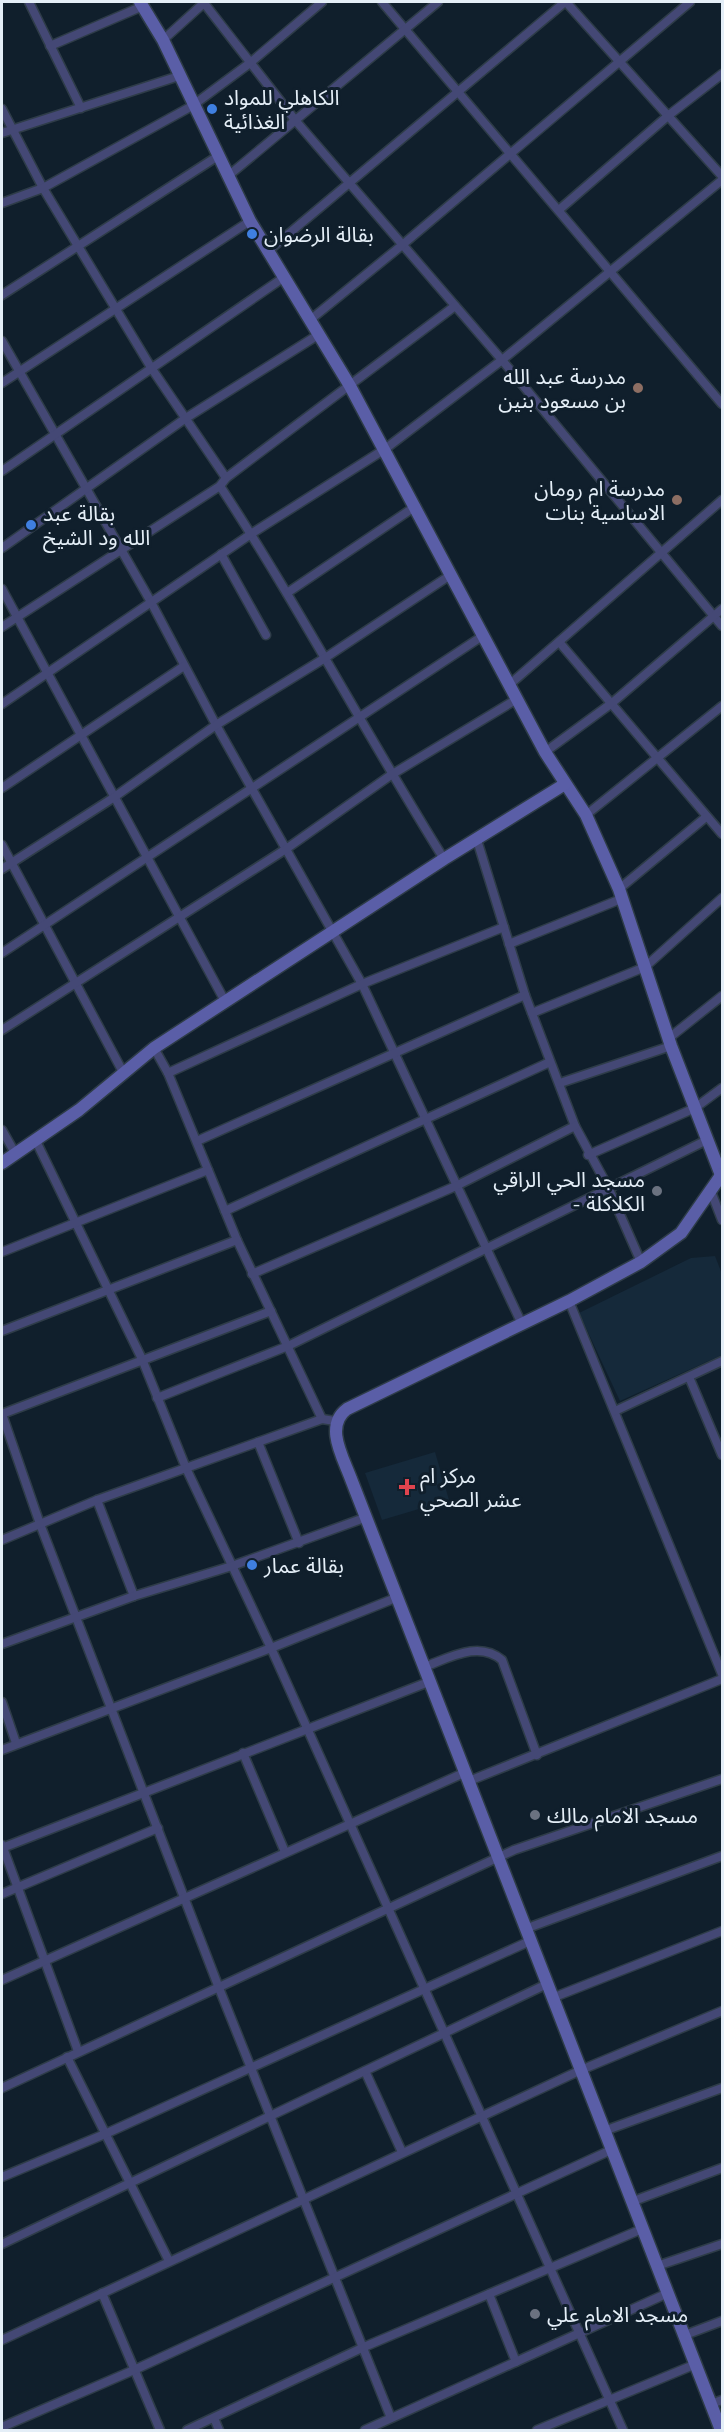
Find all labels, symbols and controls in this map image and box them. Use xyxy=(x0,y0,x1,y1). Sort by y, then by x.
place label: الكاهلي للمواد الغذائية xyxy=(224,85,339,134)
marker: الكاهلي للمواد الغذائية xyxy=(205,102,219,116)
place label: بقالة الرضوان xyxy=(264,222,374,247)
marker: بقالة الرضوان xyxy=(245,227,259,241)
place label: مدرسة عبد الله بن مسعود بنين xyxy=(498,364,626,413)
marker: مدرسة عبد الله بن مسعود بنين xyxy=(631,381,645,395)
place label: مدرسة ام رومان الاساسية بنات xyxy=(534,476,665,525)
marker: مدرسة ام رومان الاساسية بنات xyxy=(670,493,684,507)
place label: بقالة عبد الله ود الشيخ xyxy=(43,501,150,553)
marker: بقالة عبد الله ود الشيخ xyxy=(24,518,38,532)
place label: مسجد الحي الراقي - الكلاكلة xyxy=(493,1167,645,1216)
marker: مسجد الحي الراقي - الكلاكلة xyxy=(650,1184,664,1198)
place label: مركز ام عشر الصحي xyxy=(420,1463,521,1515)
marker: مركز ام عشر الصحي xyxy=(398,1478,416,1496)
place label: بقالة عمار xyxy=(263,1553,344,1578)
marker: بقالة عمار xyxy=(245,1558,259,1572)
place label: مسجد الامام مالك xyxy=(547,1803,698,1832)
marker: مسجد الامام مالك xyxy=(528,1808,542,1822)
place label: مسجد الامام علي xyxy=(547,2302,688,2331)
marker: مسجد الامام علي xyxy=(528,2307,542,2321)

